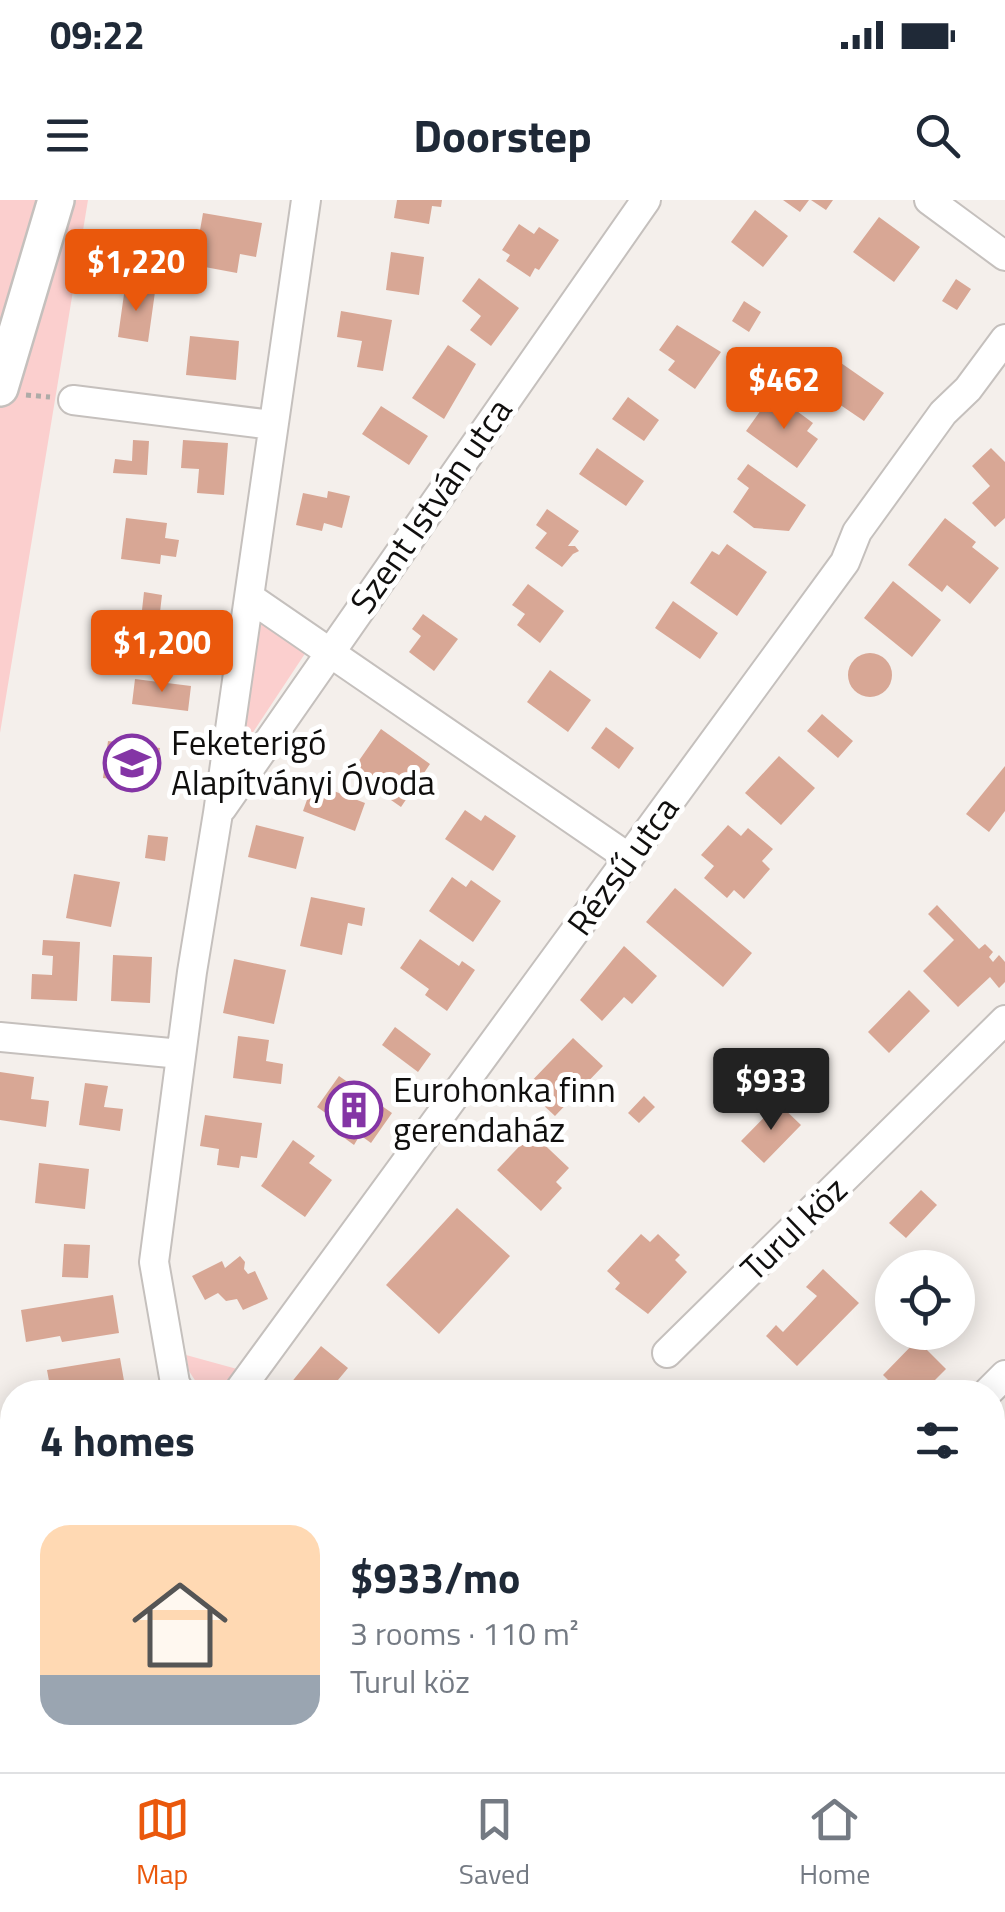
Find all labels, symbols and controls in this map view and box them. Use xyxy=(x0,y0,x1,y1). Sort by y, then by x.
text: 09:22 xyxy=(50,6,145,64)
text: Doorstep xyxy=(413,101,592,169)
icon: menu xyxy=(40,108,95,163)
icon: search xyxy=(910,108,965,163)
pin: $1,220 xyxy=(55,229,217,314)
text: $1,220 xyxy=(87,237,185,285)
pin: $462 xyxy=(725,347,843,432)
text: $462 xyxy=(748,355,820,403)
street label: Szent István utca xyxy=(336,387,525,624)
pin: $1,200 xyxy=(81,610,243,695)
text: $1,200 xyxy=(113,618,211,666)
place label: Feketerigó Alapítványi Óvoda xyxy=(171,715,435,809)
school or university icon: Feketerigó Alapítványi Óvoda xyxy=(102,733,162,793)
street label: Rézsű utca xyxy=(553,784,691,946)
pin: $933 xyxy=(712,1048,830,1133)
text: $933 xyxy=(735,1056,807,1104)
place label: Eurohonka finn gerendaház xyxy=(393,1062,616,1156)
building icon: Eurohonka finn gerendaház xyxy=(324,1080,384,1140)
street label: Turul köz xyxy=(727,1163,859,1293)
map controls xyxy=(875,1250,975,1350)
button: locate xyxy=(875,1250,975,1350)
text: 4 homes xyxy=(40,1408,195,1472)
icon: filters xyxy=(910,1413,965,1468)
text: $933/mo xyxy=(350,1545,520,1609)
icon: home xyxy=(120,1565,240,1685)
text: 3 rooms · 110 m² xyxy=(350,1609,579,1657)
text: Turul köz xyxy=(350,1657,470,1705)
tab: Map xyxy=(135,1792,190,1895)
tab: Saved xyxy=(459,1792,530,1895)
tab: Home xyxy=(799,1792,870,1895)

